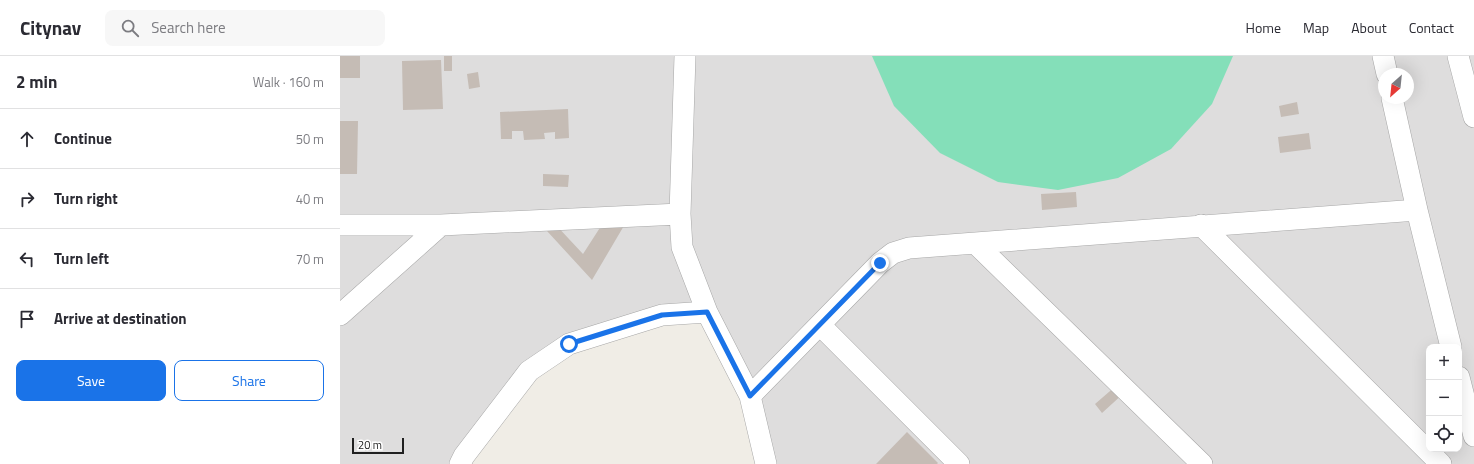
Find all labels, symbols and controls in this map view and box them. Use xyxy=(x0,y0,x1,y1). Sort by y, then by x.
search box xyxy=(105,10,385,46)
text: Citynav xyxy=(20,13,81,42)
text: Search here xyxy=(151,16,226,39)
icon: search xyxy=(119,17,141,39)
text: Home xyxy=(1246,17,1281,38)
text: Map xyxy=(1303,17,1329,38)
text: About xyxy=(1351,17,1387,38)
text: Contact xyxy=(1409,17,1454,38)
north arrow xyxy=(1378,68,1414,104)
text: 2 min xyxy=(16,69,57,95)
text: Walk · 160 m xyxy=(253,72,324,92)
text: Continue xyxy=(54,127,112,150)
icon: ahead xyxy=(16,128,38,150)
text: 50 m xyxy=(296,129,324,149)
text: Turn right xyxy=(54,187,118,210)
icon: right xyxy=(16,188,38,210)
text: 40 m xyxy=(296,189,324,209)
text: Turn left xyxy=(54,247,109,270)
icon: left xyxy=(16,248,38,270)
text: 70 m xyxy=(296,249,324,269)
route end xyxy=(871,254,889,272)
text: Arrive at destination xyxy=(54,307,187,330)
icon: arrive xyxy=(16,308,38,330)
route start xyxy=(560,335,578,353)
map controls xyxy=(1426,344,1462,452)
button: + xyxy=(1426,344,1462,380)
button: Save xyxy=(16,360,166,401)
button: Share xyxy=(174,360,324,401)
button: − xyxy=(1426,380,1462,416)
button: locate xyxy=(1426,416,1462,452)
scale bar xyxy=(352,436,404,455)
text: 20 m xyxy=(358,437,382,453)

